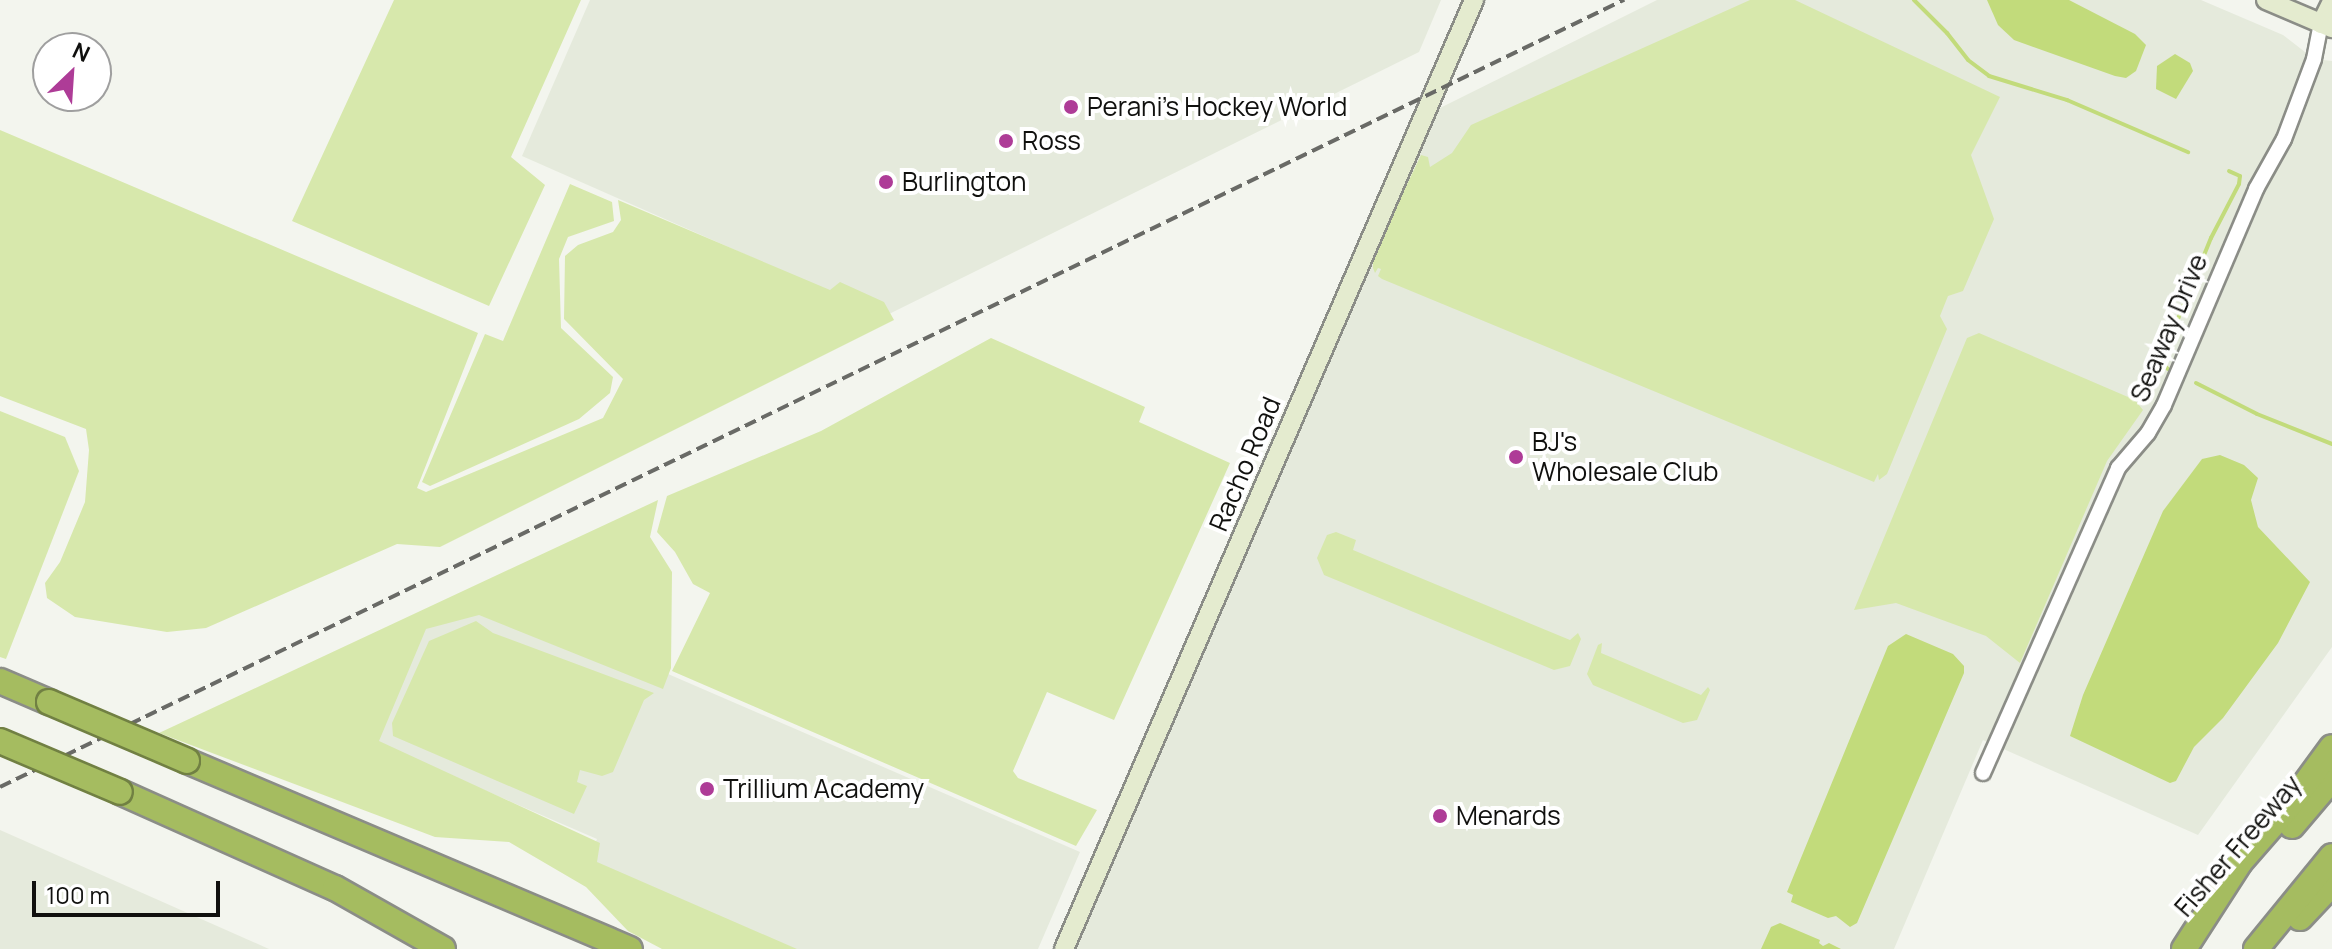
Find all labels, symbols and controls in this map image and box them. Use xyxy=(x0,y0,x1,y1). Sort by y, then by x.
north arrow xyxy=(32,32,112,112)
text: N xyxy=(68,35,95,69)
place label: Perani's Hockey World xyxy=(1087,91,1347,123)
marker: Perani's Hockey World xyxy=(1062,98,1080,116)
place label: Ross xyxy=(1022,125,1081,157)
marker: Ross xyxy=(997,132,1015,150)
place label: Burlington xyxy=(902,166,1026,198)
marker: Burlington xyxy=(877,173,895,191)
street label: Seaway Drive xyxy=(2124,249,2214,407)
street label: Racho Road xyxy=(1203,392,1287,536)
place label: BJ's Wholesale Club xyxy=(1532,426,1718,488)
marker: BJ's Wholesale Club xyxy=(1507,448,1525,466)
street label: Fisher Freeway xyxy=(2168,769,2308,923)
place label: Trillium Academy xyxy=(723,773,924,805)
marker: Trillium Academy xyxy=(698,780,716,798)
place label: Menards xyxy=(1456,800,1561,832)
marker: Menards xyxy=(1431,807,1449,825)
scale bar xyxy=(36,865,224,915)
text: 100 m xyxy=(46,878,110,911)

